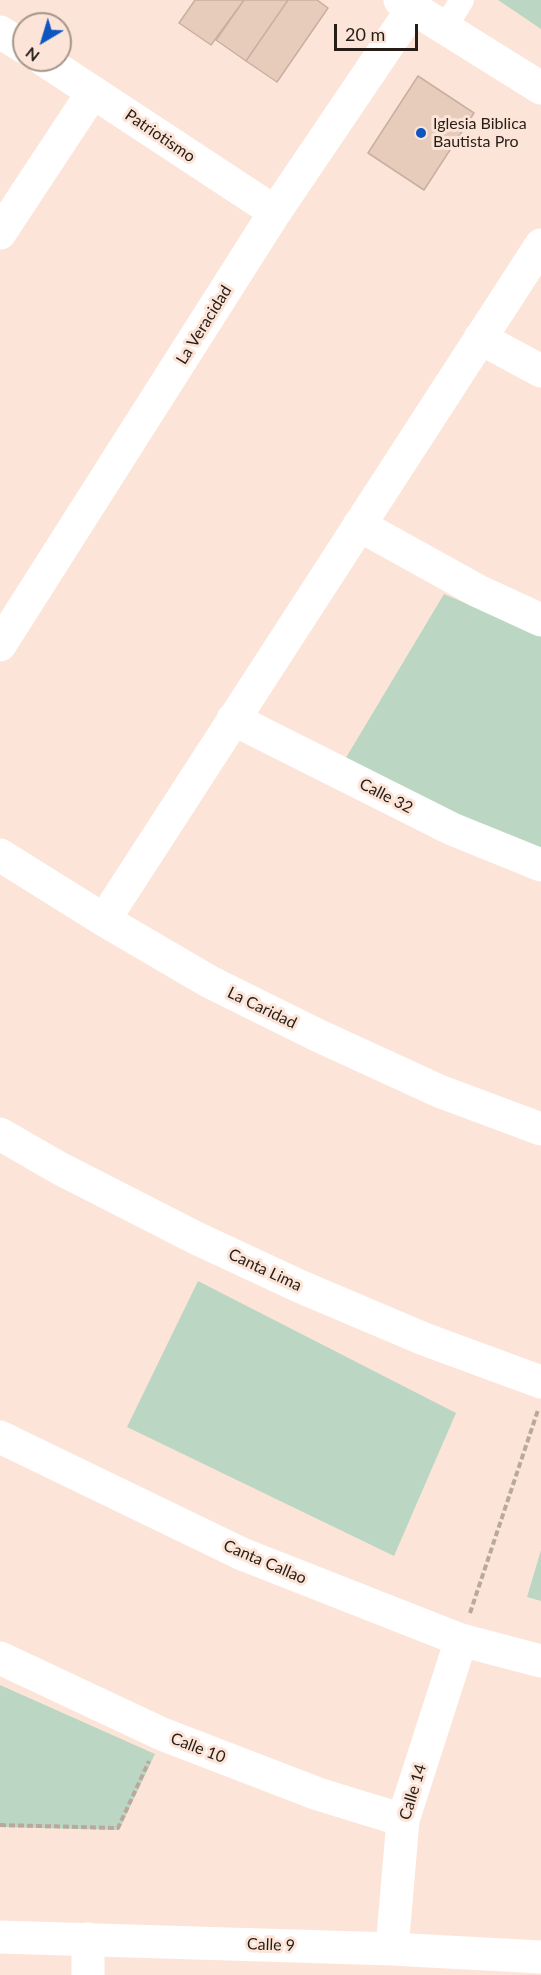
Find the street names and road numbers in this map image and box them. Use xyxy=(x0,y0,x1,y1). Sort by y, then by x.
street label: Patriotismo xyxy=(121,106,199,166)
street label: La Veracidad xyxy=(172,282,236,368)
street label: Calle 32 xyxy=(356,774,416,818)
street label: La Caridad xyxy=(224,983,300,1033)
street label: Canta Lima xyxy=(225,1245,305,1295)
street label: Canta Callao xyxy=(221,1536,309,1588)
street label: Calle 10 xyxy=(168,1729,228,1767)
street label: Calle 14 xyxy=(395,1762,431,1822)
street label: Calle 9 xyxy=(247,1935,295,1955)

